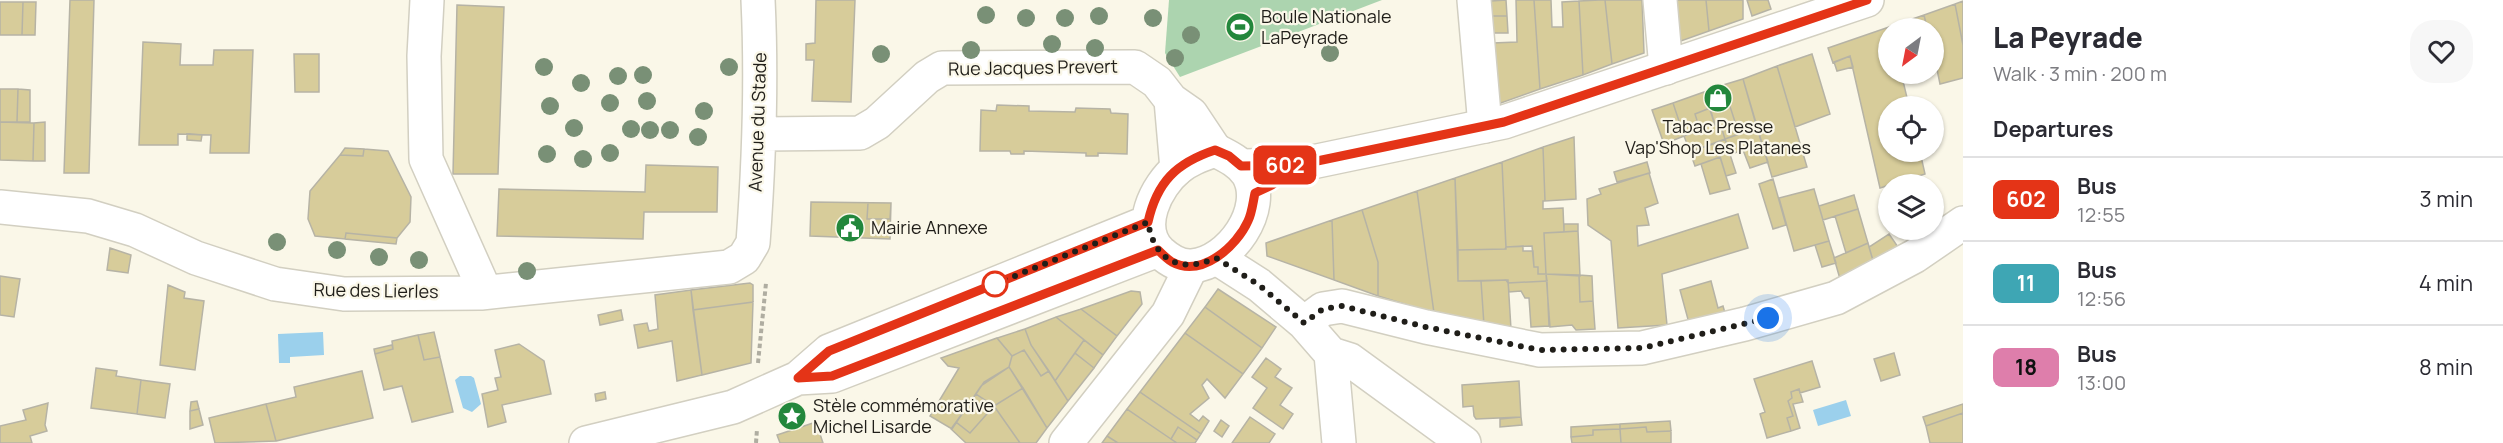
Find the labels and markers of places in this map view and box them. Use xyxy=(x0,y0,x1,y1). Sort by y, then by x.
place label: Boule Nationale LaPeyrade xyxy=(1261,4,1392,49)
sports icon: Boule Nationale LaPeyrade xyxy=(1224,11,1256,43)
shop icon: Tabac Presse Vap'Shop Les Platanes xyxy=(1702,82,1734,114)
place label: Tabac Presse Vap'Shop Les Platanes xyxy=(1625,114,1811,159)
public building icon: Mairie Annexe xyxy=(834,212,866,244)
place label: Mairie Annexe xyxy=(871,215,988,239)
unlabelled marker xyxy=(982,271,1008,297)
place label: Stèle commémorative Michel Lisarde xyxy=(813,393,994,438)
place icon: Stèle commémorative Michel Lisarde xyxy=(776,400,808,432)

